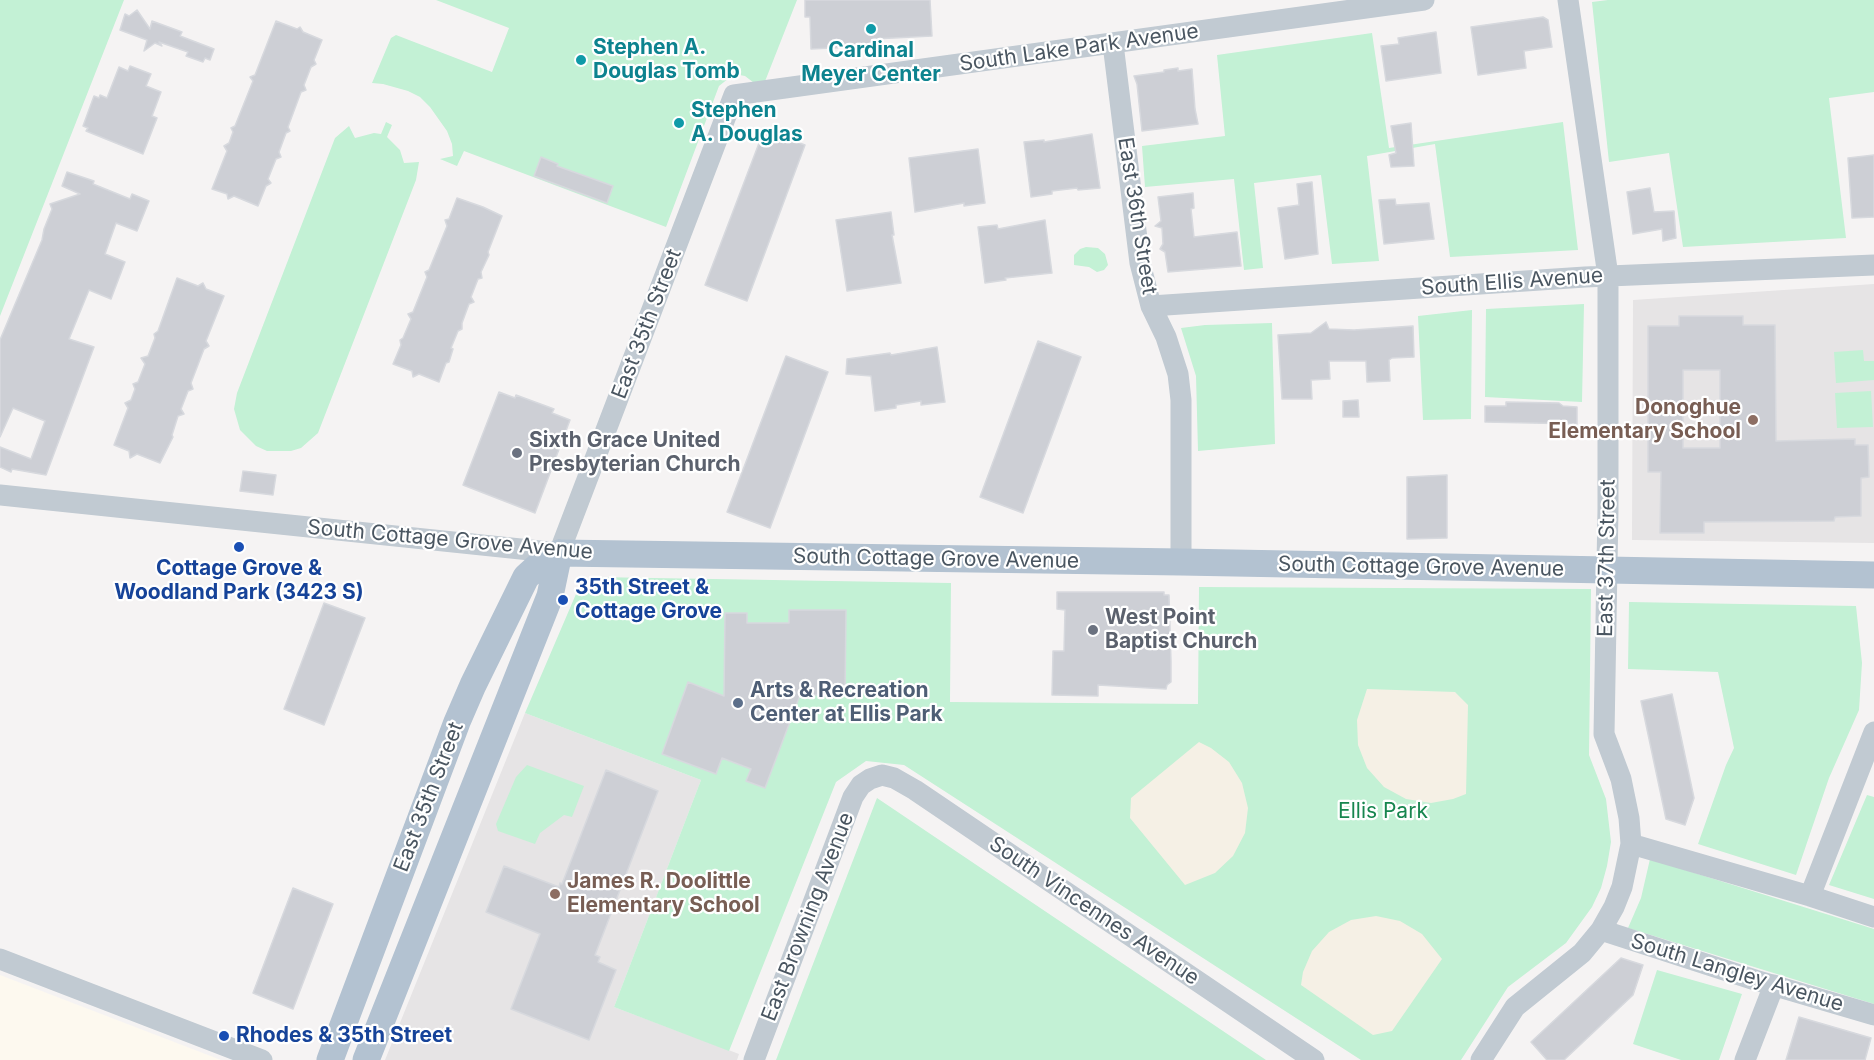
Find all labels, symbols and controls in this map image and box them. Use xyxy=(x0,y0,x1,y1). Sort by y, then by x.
street label: South Lake Park Avenue xyxy=(958,19,1200,77)
marker: Cardinal Meyer Center xyxy=(864,22,878,36)
place label: Stephen A. Douglas Tomb xyxy=(593,35,740,85)
place label: Cardinal Meyer Center xyxy=(801,38,941,88)
marker: Stephen A. Douglas Tomb xyxy=(574,53,588,67)
place label: Stephen A. Douglas xyxy=(691,98,803,148)
marker: Stephen A. Douglas xyxy=(672,116,686,130)
street label: East 36th Street xyxy=(1112,136,1162,296)
street label: East 35th Street xyxy=(607,246,687,402)
street label: South Ellis Avenue xyxy=(1420,263,1604,301)
place label: Donoghue Elementary School xyxy=(1548,395,1741,445)
marker: Donoghue Elementary School xyxy=(1746,413,1760,427)
place label: Sixth Grace United Presbyterian Church xyxy=(529,428,741,478)
marker: Sixth Grace United Presbyterian Church xyxy=(510,446,524,460)
street label: East 37th Street xyxy=(1593,479,1621,637)
street label: South Cottage Grove Avenue xyxy=(306,515,594,565)
marker: Cottage Grove & Woodland Park (3423 S) xyxy=(232,540,246,554)
street label: South Cottage Grove Avenue xyxy=(793,544,1079,574)
street label: South Cottage Grove Avenue xyxy=(1278,552,1564,582)
place label: Cottage Grove & Woodland Park (3423 S) xyxy=(114,556,364,606)
place label: 35th Street & Cottage Grove xyxy=(575,575,722,625)
marker: 35th Street & Cottage Grove xyxy=(556,593,570,607)
place label: West Point Baptist Church xyxy=(1105,605,1257,655)
marker: West Point Baptist Church xyxy=(1086,623,1100,637)
place label: Arts & Recreation Center at Ellis Park xyxy=(750,678,943,728)
marker: Arts & Recreation Center at Ellis Park xyxy=(731,696,745,710)
street label: East 35th Street xyxy=(389,719,469,875)
park label: Ellis Park xyxy=(1338,799,1428,825)
street label: East Browning Avenue xyxy=(757,809,859,1025)
street label: South Vincennes Avenue xyxy=(984,831,1204,991)
place label: James R. Doolittle Elementary School xyxy=(567,869,760,919)
marker: James R. Doolittle Elementary School xyxy=(548,887,562,901)
street label: South Langley Avenue xyxy=(1628,929,1846,1017)
place label: Rhodes & 35th Street xyxy=(236,1023,452,1049)
marker: Rhodes & 35th Street xyxy=(217,1029,231,1043)

